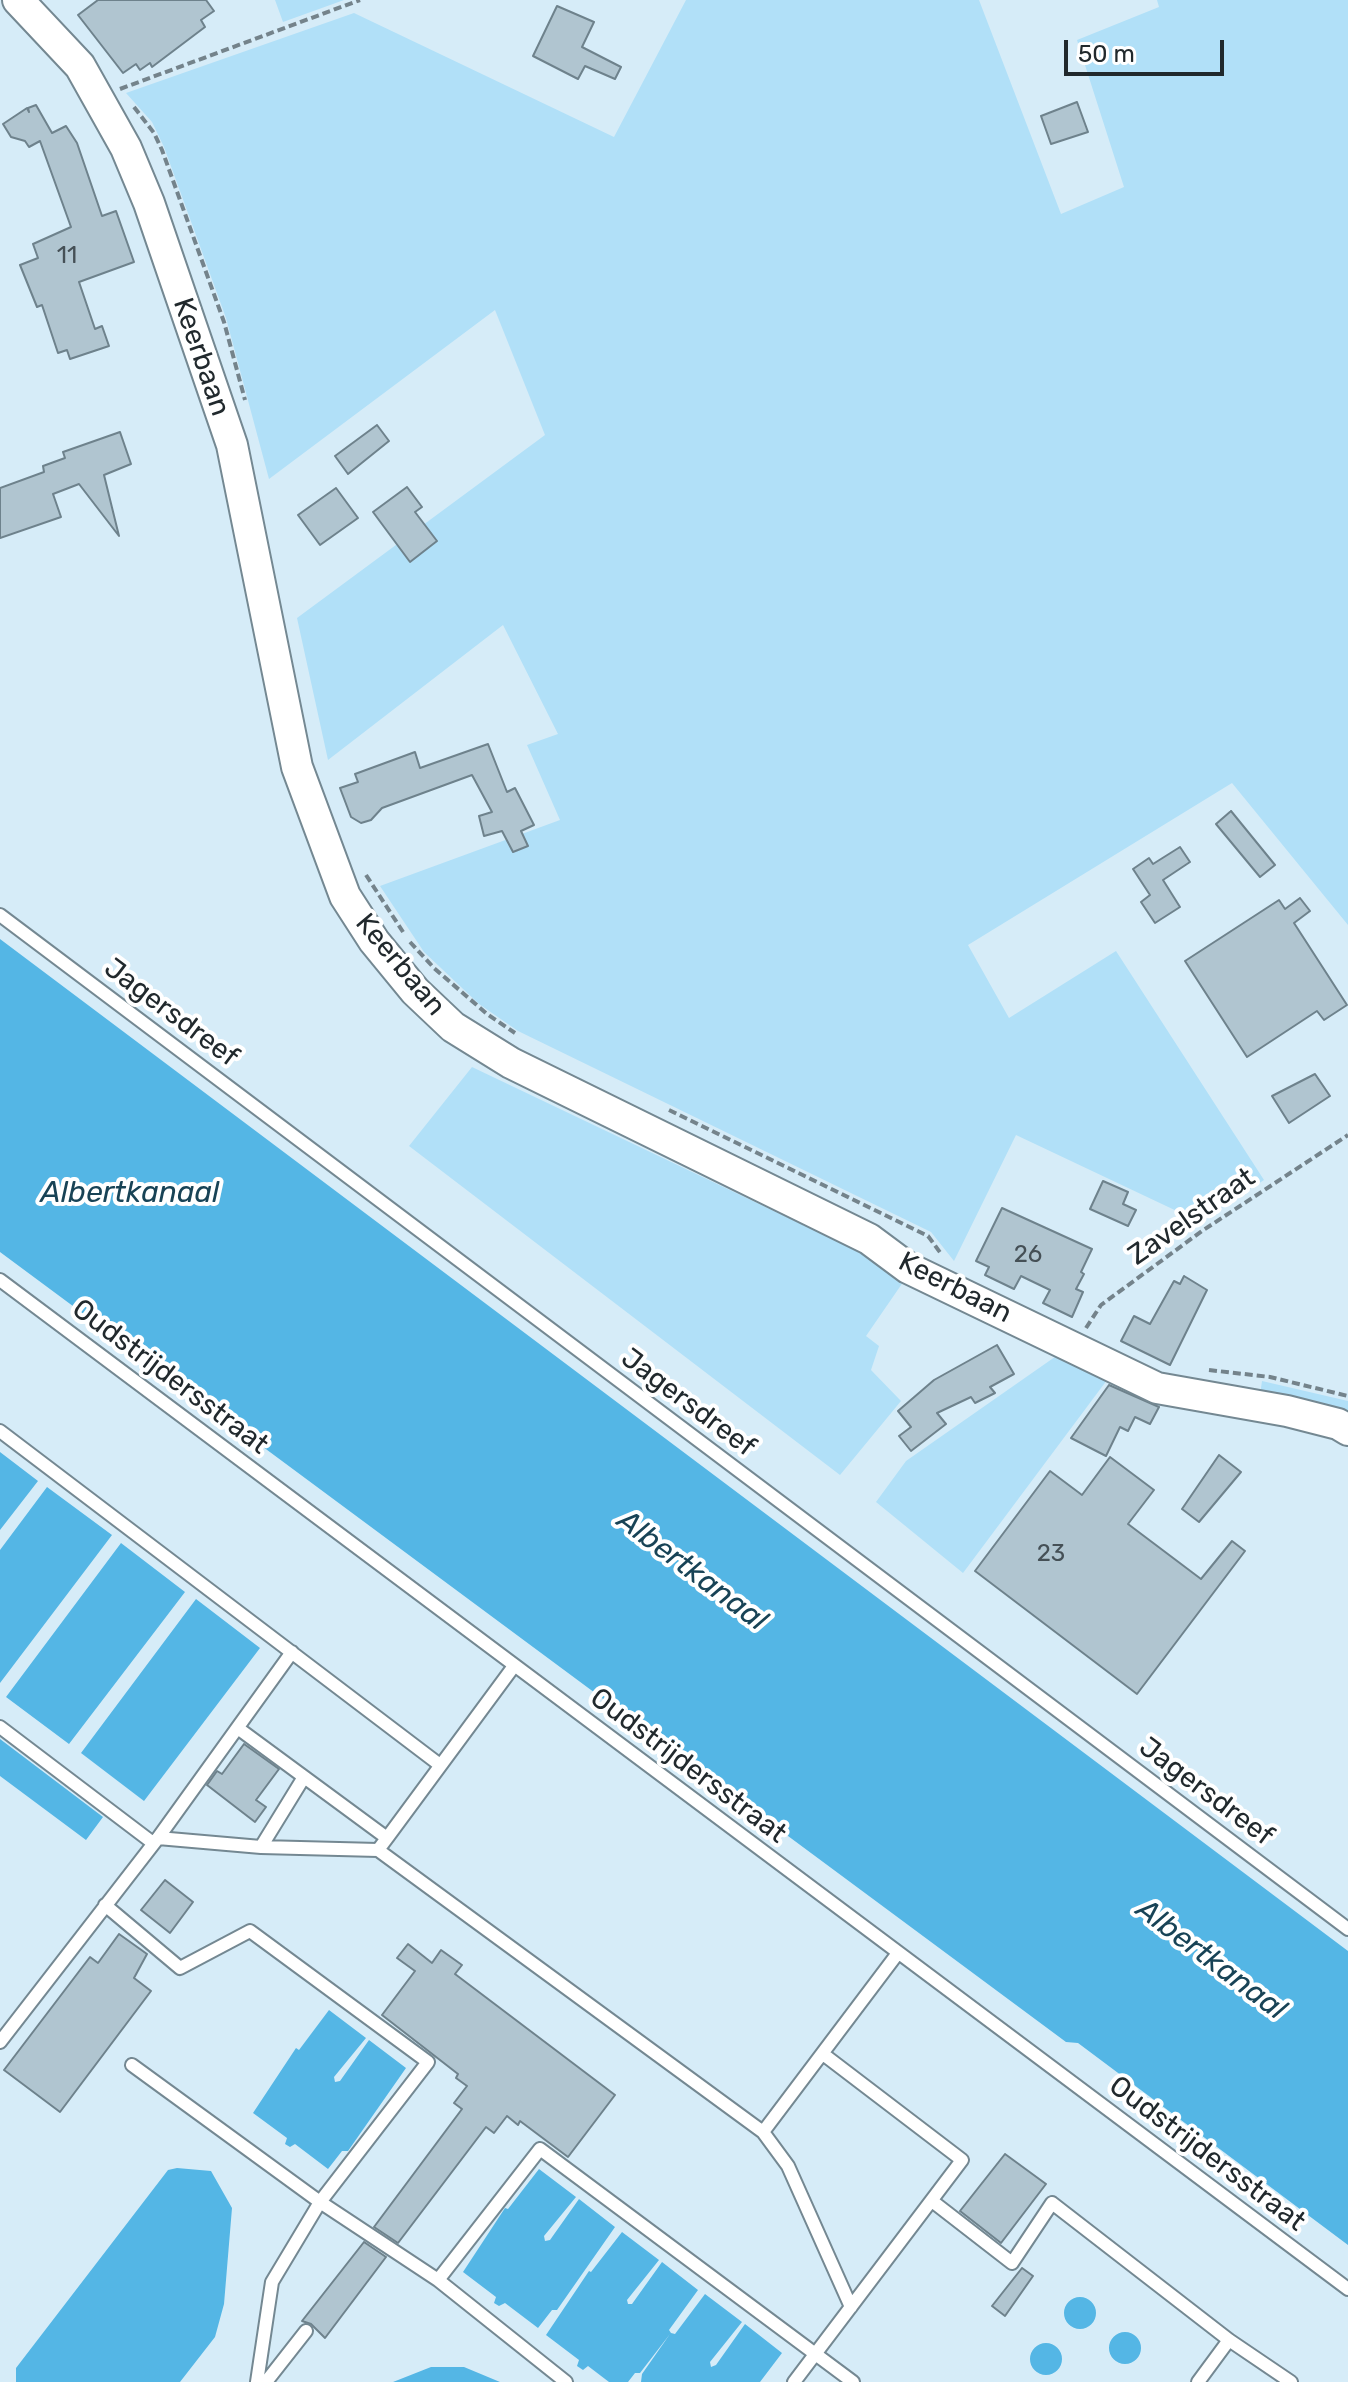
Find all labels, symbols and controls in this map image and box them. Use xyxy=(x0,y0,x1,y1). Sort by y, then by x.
scale bar xyxy=(1068,24,1228,74)
text: 50 m xyxy=(1078,40,1135,68)
house number: 11 xyxy=(57,242,77,270)
street label: Keerbaan xyxy=(165,294,237,420)
street label: Keerbaan xyxy=(348,907,452,1023)
street label: Jagersdreef xyxy=(97,952,245,1074)
street label: Zavelstraat xyxy=(1122,1161,1262,1273)
water label: Albertkanaal xyxy=(41,1175,219,1211)
house number: 26 xyxy=(1014,1241,1042,1269)
street label: Keerbaan xyxy=(893,1245,1017,1331)
street label: Oudstrijdersstraat xyxy=(65,1292,275,1462)
street label: Jagersdreef xyxy=(614,1342,762,1464)
water label: Albertkanaal xyxy=(610,1503,774,1639)
house number: 23 xyxy=(1037,1540,1065,1568)
street label: Oudstrijdersstraat xyxy=(583,1681,793,1851)
street label: Jagersdreef xyxy=(1132,1731,1280,1853)
water label: Albertkanaal xyxy=(1129,1892,1293,2028)
street label: Oudstrijdersstraat xyxy=(1102,2069,1312,2239)

